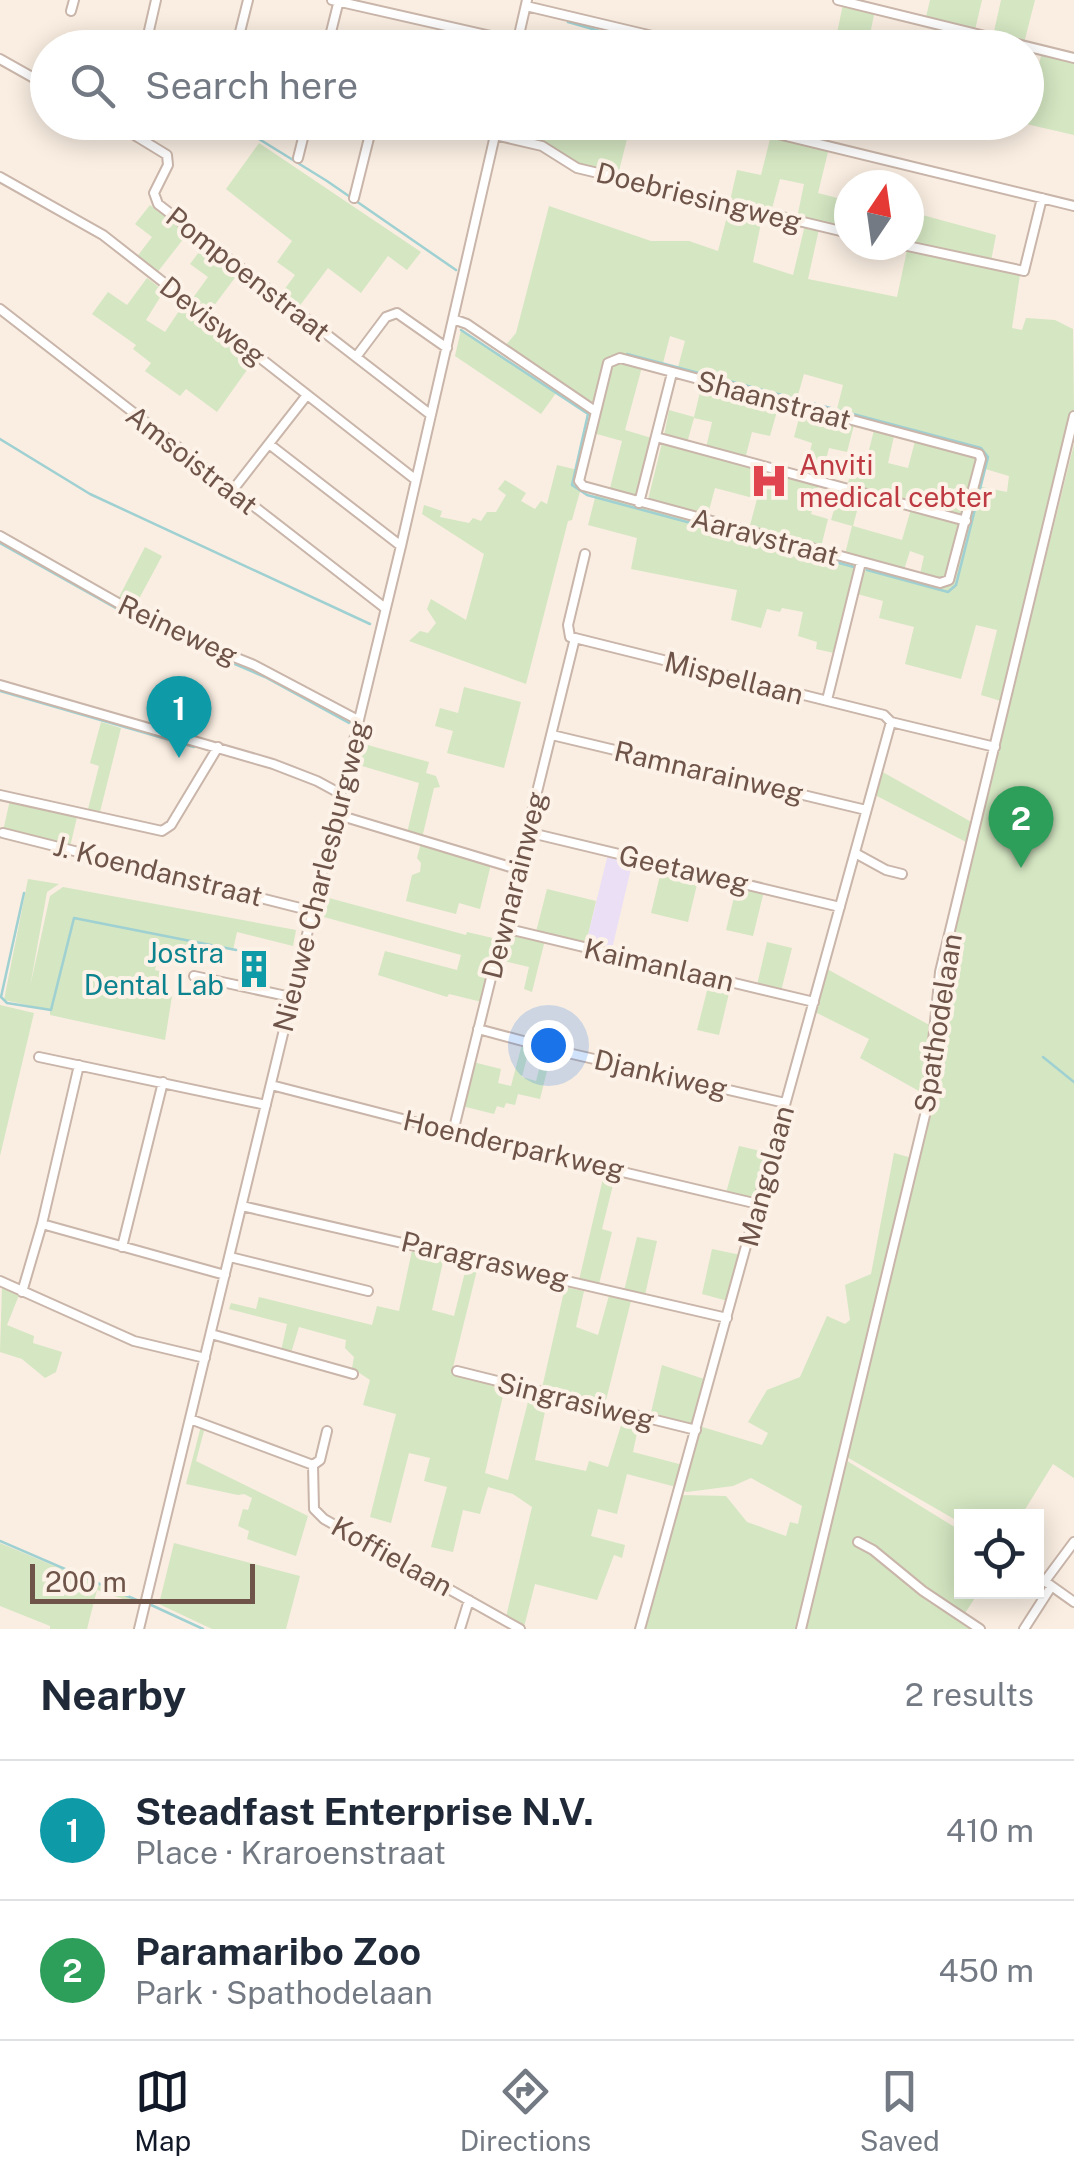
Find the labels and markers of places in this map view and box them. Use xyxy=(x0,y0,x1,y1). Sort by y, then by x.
place label: Anviti medical cebter xyxy=(799,448,993,513)
hospital icon: Anviti medical cebter xyxy=(748,460,790,502)
pin: 1 xyxy=(146,676,212,758)
pin: 2 xyxy=(988,786,1054,868)
place label: Jostra Dental Lab xyxy=(84,936,224,1001)
building icon: Jostra Dental Lab xyxy=(233,948,275,990)

